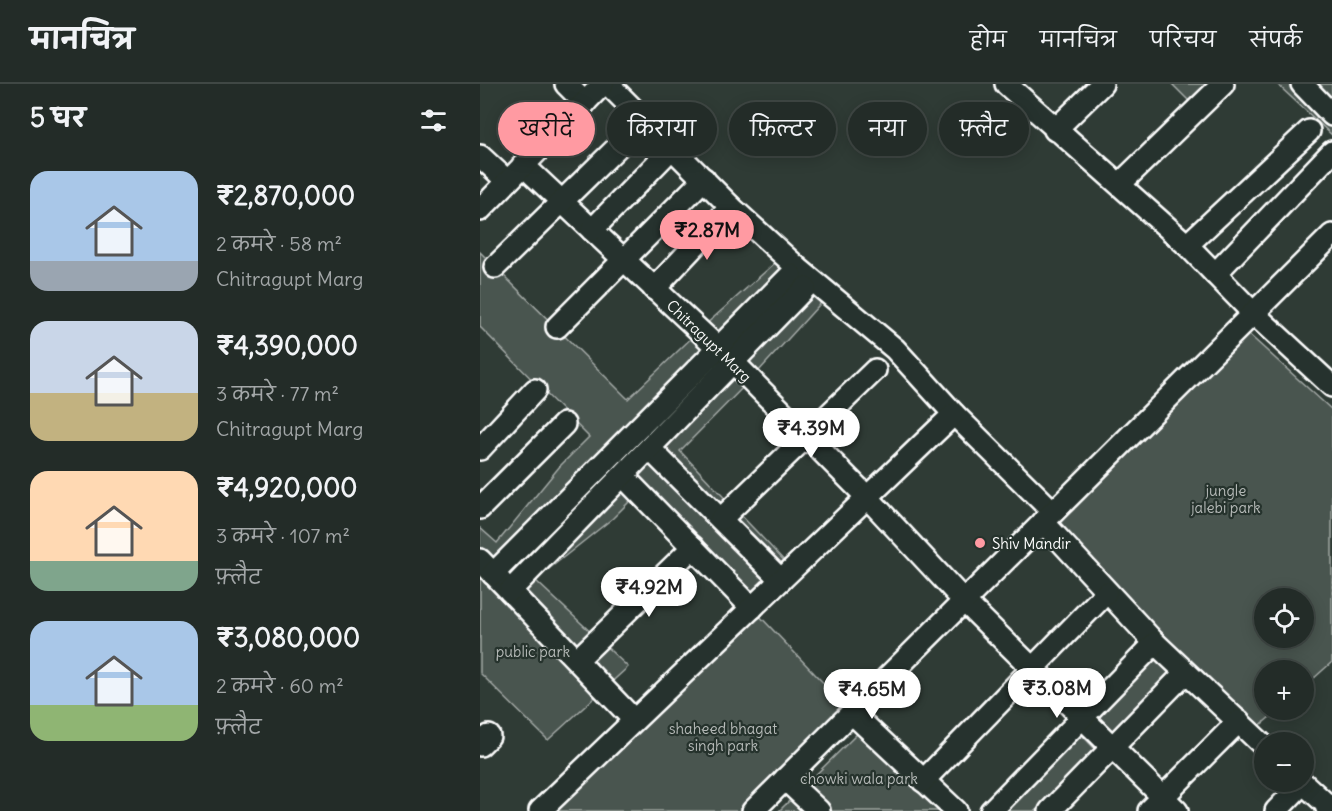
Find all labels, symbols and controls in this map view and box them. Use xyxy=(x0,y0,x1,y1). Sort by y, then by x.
text: मानचित्र xyxy=(30,21,134,57)
text: होम xyxy=(970,26,1007,53)
text: मानचित्र xyxy=(1040,26,1117,53)
text: परिचय xyxy=(1150,26,1216,53)
text: संपर्क xyxy=(1249,26,1302,53)
text: 5 घर xyxy=(30,101,86,134)
chip: खरीदें xyxy=(498,102,595,156)
chip: किराया xyxy=(607,102,717,156)
chip: फ़िल्टर xyxy=(729,102,836,156)
chip: नया xyxy=(848,102,927,156)
chip: फ़्लैट xyxy=(939,102,1029,156)
icon: filters xyxy=(417,104,450,137)
text: ₹2,870,000 xyxy=(216,179,355,212)
icon: home xyxy=(78,195,150,267)
pin: ₹2.87M xyxy=(658,210,756,261)
text: ₹2.87M xyxy=(674,217,740,242)
text: 2 कमरे · 58 m² xyxy=(216,231,342,256)
text: Chitragupt Marg xyxy=(216,266,363,291)
street label: Chitragupt Marg xyxy=(663,296,755,386)
text: ₹4,390,000 xyxy=(216,329,358,362)
icon: home xyxy=(78,345,150,417)
text: 3 कमरे · 77 m² xyxy=(216,381,339,406)
pin: ₹4.39M xyxy=(762,408,860,459)
text: ₹4.39M xyxy=(777,415,845,440)
text: Chitragupt Marg xyxy=(216,416,363,441)
text: ₹4,920,000 xyxy=(216,471,357,504)
park label: jungle jalebi park xyxy=(1190,481,1261,517)
icon: home xyxy=(78,495,150,567)
text: 3 कमरे · 107 m² xyxy=(216,523,350,548)
place label: Shiv Mandir xyxy=(992,534,1071,553)
marker: Shiv Mandir xyxy=(973,536,987,550)
text: फ़्लैट xyxy=(216,564,262,589)
pin: ₹4.92M xyxy=(600,567,698,618)
text: ₹4.92M xyxy=(615,574,683,599)
map controls xyxy=(1254,588,1314,792)
button: locate xyxy=(1254,588,1314,648)
text: ₹3,080,000 xyxy=(216,621,360,654)
park label: public park xyxy=(496,642,571,661)
icon: home xyxy=(78,645,150,717)
button: + xyxy=(1254,660,1314,720)
pin: ₹3.08M xyxy=(1008,668,1106,719)
pin: ₹4.65M xyxy=(823,669,921,720)
text: 2 कमरे · 60 m² xyxy=(216,673,344,698)
text: ₹3.08M xyxy=(1022,675,1092,700)
text: ₹4.65M xyxy=(838,676,906,701)
text: फ़्लैट xyxy=(216,714,262,739)
park label: shaheed bhagat singh park xyxy=(669,719,777,755)
button: − xyxy=(1254,732,1314,792)
park label: chowki wala park xyxy=(800,769,918,788)

